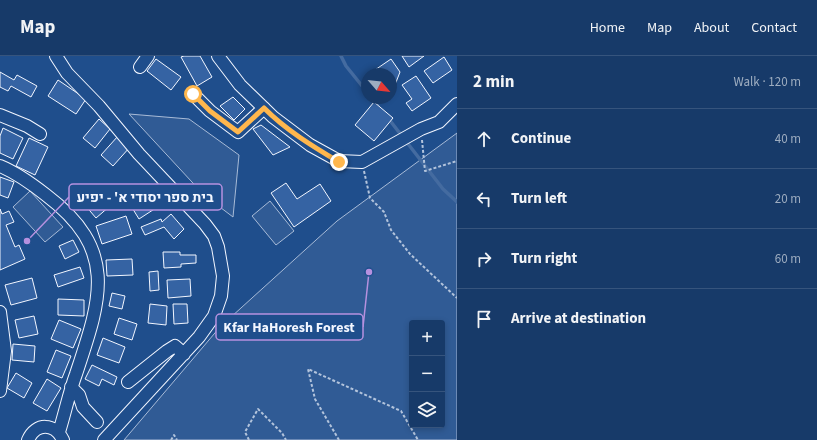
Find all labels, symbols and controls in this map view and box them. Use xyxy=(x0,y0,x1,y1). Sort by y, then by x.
text: Map xyxy=(20,14,55,41)
text: Home xyxy=(590,18,625,38)
text: Map xyxy=(647,18,672,38)
text: About xyxy=(694,18,729,38)
text: Contact xyxy=(751,18,797,38)
north arrow xyxy=(361,68,397,104)
text: 2 min xyxy=(473,70,514,94)
text: Walk · 120 m xyxy=(733,73,801,91)
route start xyxy=(184,85,202,103)
icon: ahead xyxy=(473,128,495,150)
text: Continue xyxy=(511,128,571,149)
text: 40 m xyxy=(775,130,801,148)
route end xyxy=(330,153,348,171)
callout: בית ספר יסודי א' - יפיע xyxy=(69,184,222,210)
text: בית ספר יסודי א' - יפיע xyxy=(76,188,214,208)
icon: left xyxy=(473,188,495,210)
text: Turn left xyxy=(511,188,567,209)
text: 20 m xyxy=(775,190,801,208)
icon: right xyxy=(473,248,495,270)
text: Turn right xyxy=(511,248,577,269)
text: 60 m xyxy=(775,250,801,268)
icon: arrive xyxy=(473,308,495,330)
text: Arrive at destination xyxy=(511,308,646,329)
callout: Kfar HaHoresh Forest xyxy=(216,314,363,340)
text: Kfar HaHoresh Forest xyxy=(223,318,355,338)
map controls xyxy=(409,320,445,428)
button: + xyxy=(409,320,445,356)
button: − xyxy=(409,356,445,392)
button: layers xyxy=(409,392,445,428)

